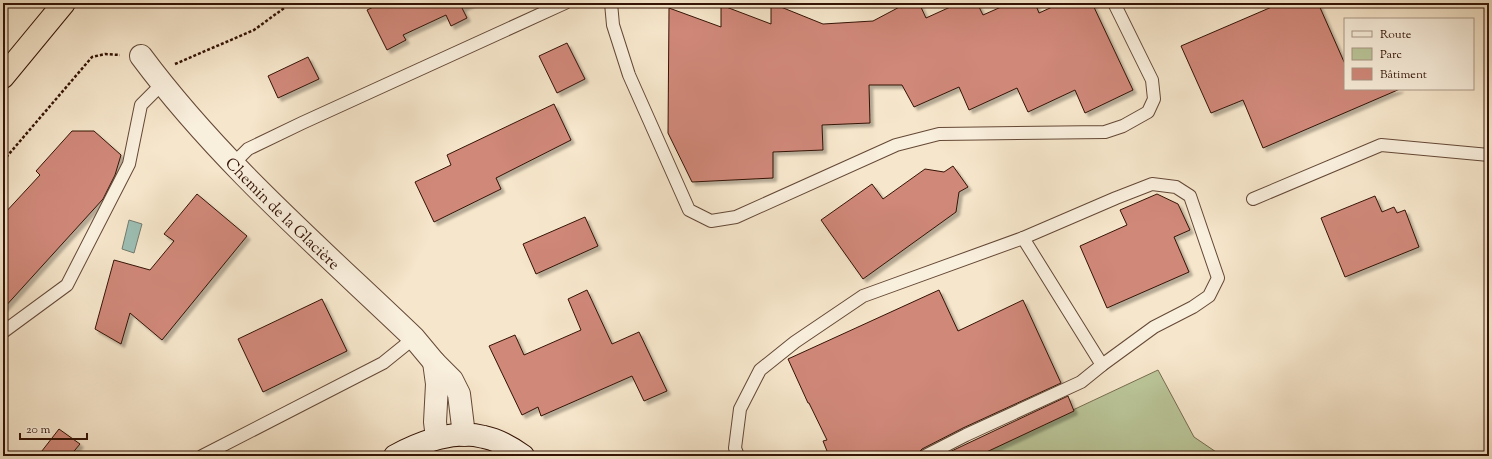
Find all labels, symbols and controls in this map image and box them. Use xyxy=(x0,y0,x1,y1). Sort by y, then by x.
legend xyxy=(1344,18,1474,90)
text: Route xyxy=(1380,26,1412,44)
text: Parc xyxy=(1380,46,1402,64)
text: Bâtiment xyxy=(1380,66,1427,84)
street label: Chemin de la Glacière xyxy=(219,153,344,276)
scale bar xyxy=(20,415,87,441)
text: 20 m xyxy=(26,421,51,439)

